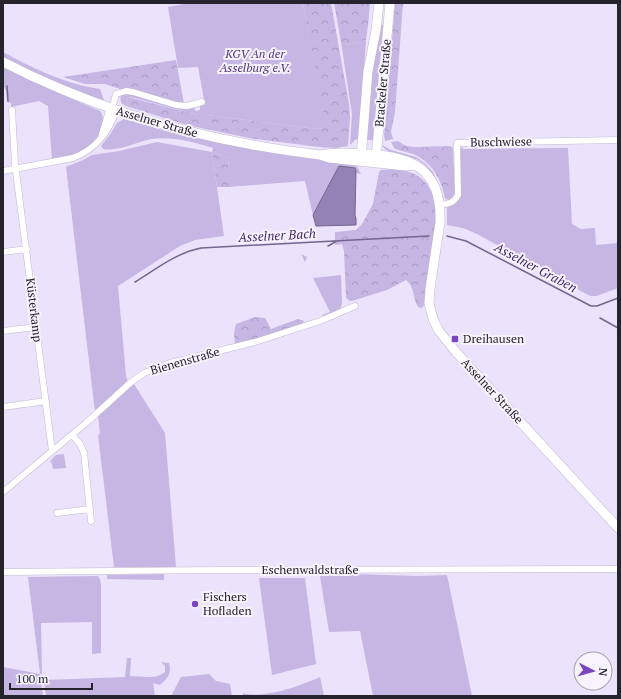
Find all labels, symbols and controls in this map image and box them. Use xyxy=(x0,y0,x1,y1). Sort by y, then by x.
street label: Brackeler Straße xyxy=(371,38,394,128)
park label: KGV An der Asselburg e.V. xyxy=(218,46,291,75)
street label: Asselner Straße xyxy=(115,103,200,140)
street label: Buschwiese xyxy=(470,133,532,150)
water label: Asselner Bach xyxy=(237,224,316,246)
water label: Asselner Graben xyxy=(491,237,580,296)
street label: Küsterkamp xyxy=(23,277,46,343)
place label: Dreihausen xyxy=(463,331,524,346)
marker: Dreihausen xyxy=(450,334,460,344)
street label: Bienenstraße xyxy=(149,343,221,378)
street label: Asselner Straße xyxy=(458,355,527,427)
street label: Eschenwaldstraße xyxy=(261,562,359,577)
place label: Fischers Hofladen xyxy=(203,589,252,618)
marker: Fischers Hofladen xyxy=(190,599,200,609)
north arrow xyxy=(573,651,613,691)
scale bar xyxy=(10,665,92,691)
text: N xyxy=(595,667,610,678)
text: 100 m xyxy=(16,671,49,686)

